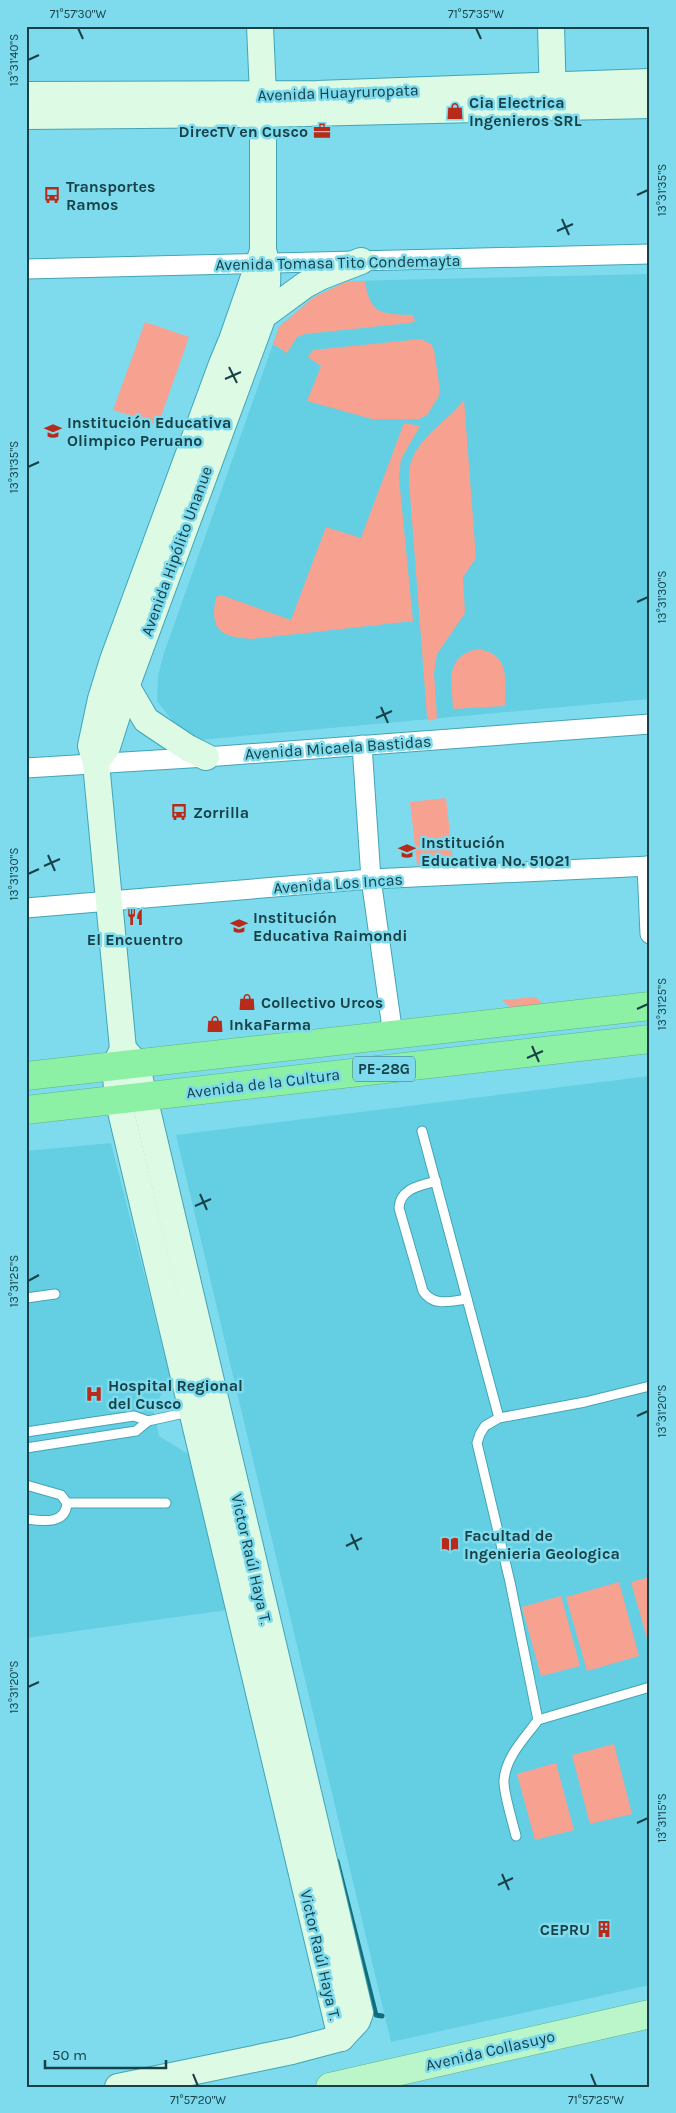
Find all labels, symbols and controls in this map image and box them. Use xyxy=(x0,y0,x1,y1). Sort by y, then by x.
text: 71°57'30"W xyxy=(50,7,106,21)
text: 71°57'35"W xyxy=(448,7,504,21)
text: 13°31'40"S xyxy=(7,34,21,86)
street label: Avenida Huayruropata xyxy=(257,80,419,105)
place label: Cia Electrica Ingenieros SRL xyxy=(469,93,582,130)
shop icon: Cia Electrica Ingenieros SRL xyxy=(445,101,465,121)
office icon: DirecTV en Cusco xyxy=(312,121,332,141)
place label: DirecTV en Cusco xyxy=(179,122,308,141)
text: 13°31'35"S xyxy=(655,164,669,216)
place label: Transportes Ramos xyxy=(66,177,156,214)
bus stop icon: Transportes Ramos xyxy=(42,185,62,205)
street label: Avenida Tomasa Tito Condemayta xyxy=(215,251,461,274)
place label: Institución Educativa Olimpico Peruano xyxy=(67,413,231,450)
school or university icon: Institución Educativa Olimpico Peruano xyxy=(43,421,63,441)
text: 13°31'35"S xyxy=(7,441,21,493)
street label: Avenida Hipólito Unanue xyxy=(137,464,216,639)
text: 13°31'30"S xyxy=(655,571,669,623)
street label: Avenida Micaela Bastidas xyxy=(244,732,432,763)
bus stop icon: Zorrilla xyxy=(169,802,189,822)
place label: Zorrilla xyxy=(193,803,249,822)
place label: Institución Educativa No. 51021 xyxy=(421,833,570,870)
school or university icon: Institución Educativa No. 51021 xyxy=(397,841,417,861)
text: 13°31'30"S xyxy=(7,848,21,900)
street label: Avenida Los Incas xyxy=(273,869,403,897)
restaurant icon: El Encuentro xyxy=(125,907,145,927)
place label: Institución Educativa Raimondi xyxy=(253,908,408,945)
school or university icon: Institución Educativa Raimondi xyxy=(229,916,249,936)
place label: El Encuentro xyxy=(87,930,183,949)
text: 13°31'25"S xyxy=(655,978,669,1030)
shop icon: Collectivo Urcos xyxy=(237,992,257,1012)
place label: Collectivo Urcos xyxy=(261,993,383,1012)
shop icon: InkaFarma xyxy=(205,1014,225,1034)
place label: InkaFarma xyxy=(229,1015,311,1034)
road number: PE-28G xyxy=(353,1056,415,1082)
street label: Avenida de la Cultura xyxy=(185,1065,341,1102)
text: 13°31'25"S xyxy=(7,1255,21,1307)
place label: Hospital Regional del Cusco xyxy=(108,1376,243,1413)
hospital icon: Hospital Regional del Cusco xyxy=(84,1384,104,1404)
text: 13°31'20"S xyxy=(655,1385,669,1437)
street label: Victor Raúl Haya T. xyxy=(227,1492,276,1626)
place label: Facultad de Ingenieria Geologica xyxy=(464,1526,620,1563)
library icon: Facultad de Ingenieria Geologica xyxy=(440,1534,460,1554)
text: 13°31'20"S xyxy=(7,1661,21,1713)
text: 13°31'15"S xyxy=(655,1793,669,1843)
street label: Victor Raúl Haya T. xyxy=(296,1888,345,2022)
building icon: CEPRU xyxy=(594,1919,614,1939)
place label: CEPRU xyxy=(540,1920,590,1939)
street label: Avenida Collasuyo xyxy=(424,2026,557,2075)
scale bar xyxy=(45,2038,166,2070)
text: 50 m xyxy=(52,2046,87,2064)
text: 71°57'20"W xyxy=(170,2093,226,2107)
text: 71°57'25"W xyxy=(568,2093,624,2107)

